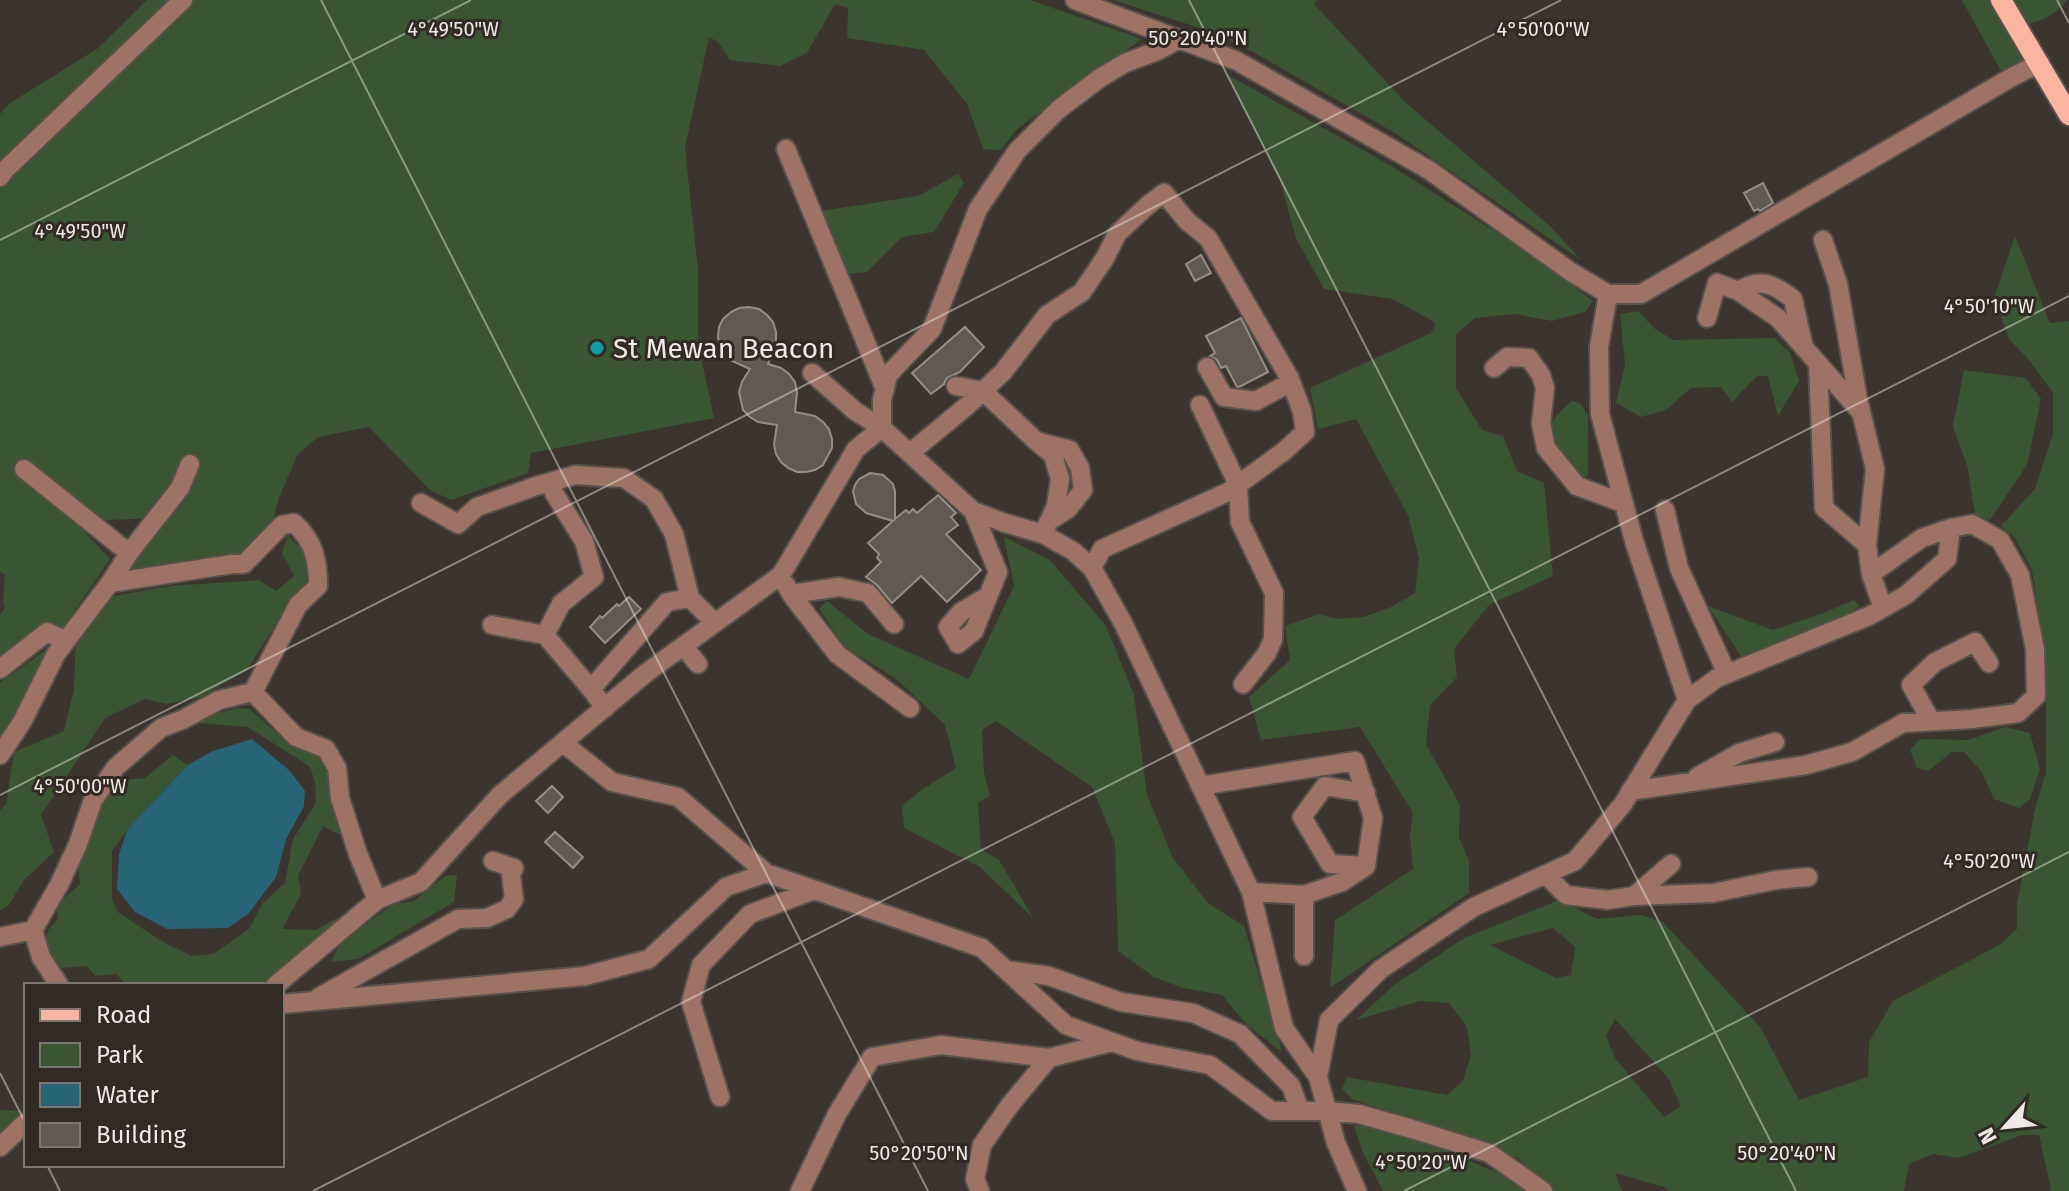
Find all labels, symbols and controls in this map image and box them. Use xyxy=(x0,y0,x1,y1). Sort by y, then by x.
text: 4°49'50"W xyxy=(407,17,499,41)
text: 4°50'00"W xyxy=(1497,17,1590,41)
text: 50°20'40"N xyxy=(1148,26,1248,50)
text: 4°49'50"W xyxy=(34,219,126,243)
text: 4°50'10"W xyxy=(1944,294,2035,318)
place label: St Mewan Beacon xyxy=(613,332,834,365)
marker: St Mewan Beacon xyxy=(588,339,606,357)
text: 4°50'00"W xyxy=(34,774,127,798)
text: 4°50'20"W xyxy=(1943,849,2035,873)
legend xyxy=(24,983,284,1167)
text: Road xyxy=(96,1001,151,1029)
text: Park xyxy=(96,1041,144,1069)
text: Water xyxy=(96,1081,160,1109)
north arrow xyxy=(1965,1087,2045,1167)
text: Building xyxy=(96,1121,186,1149)
text: N xyxy=(1972,1123,2003,1148)
text: 50°20'50"N xyxy=(869,1141,969,1165)
text: 50°20'40"N xyxy=(1737,1141,1837,1165)
text: 4°50'20"W xyxy=(1375,1150,1467,1174)

